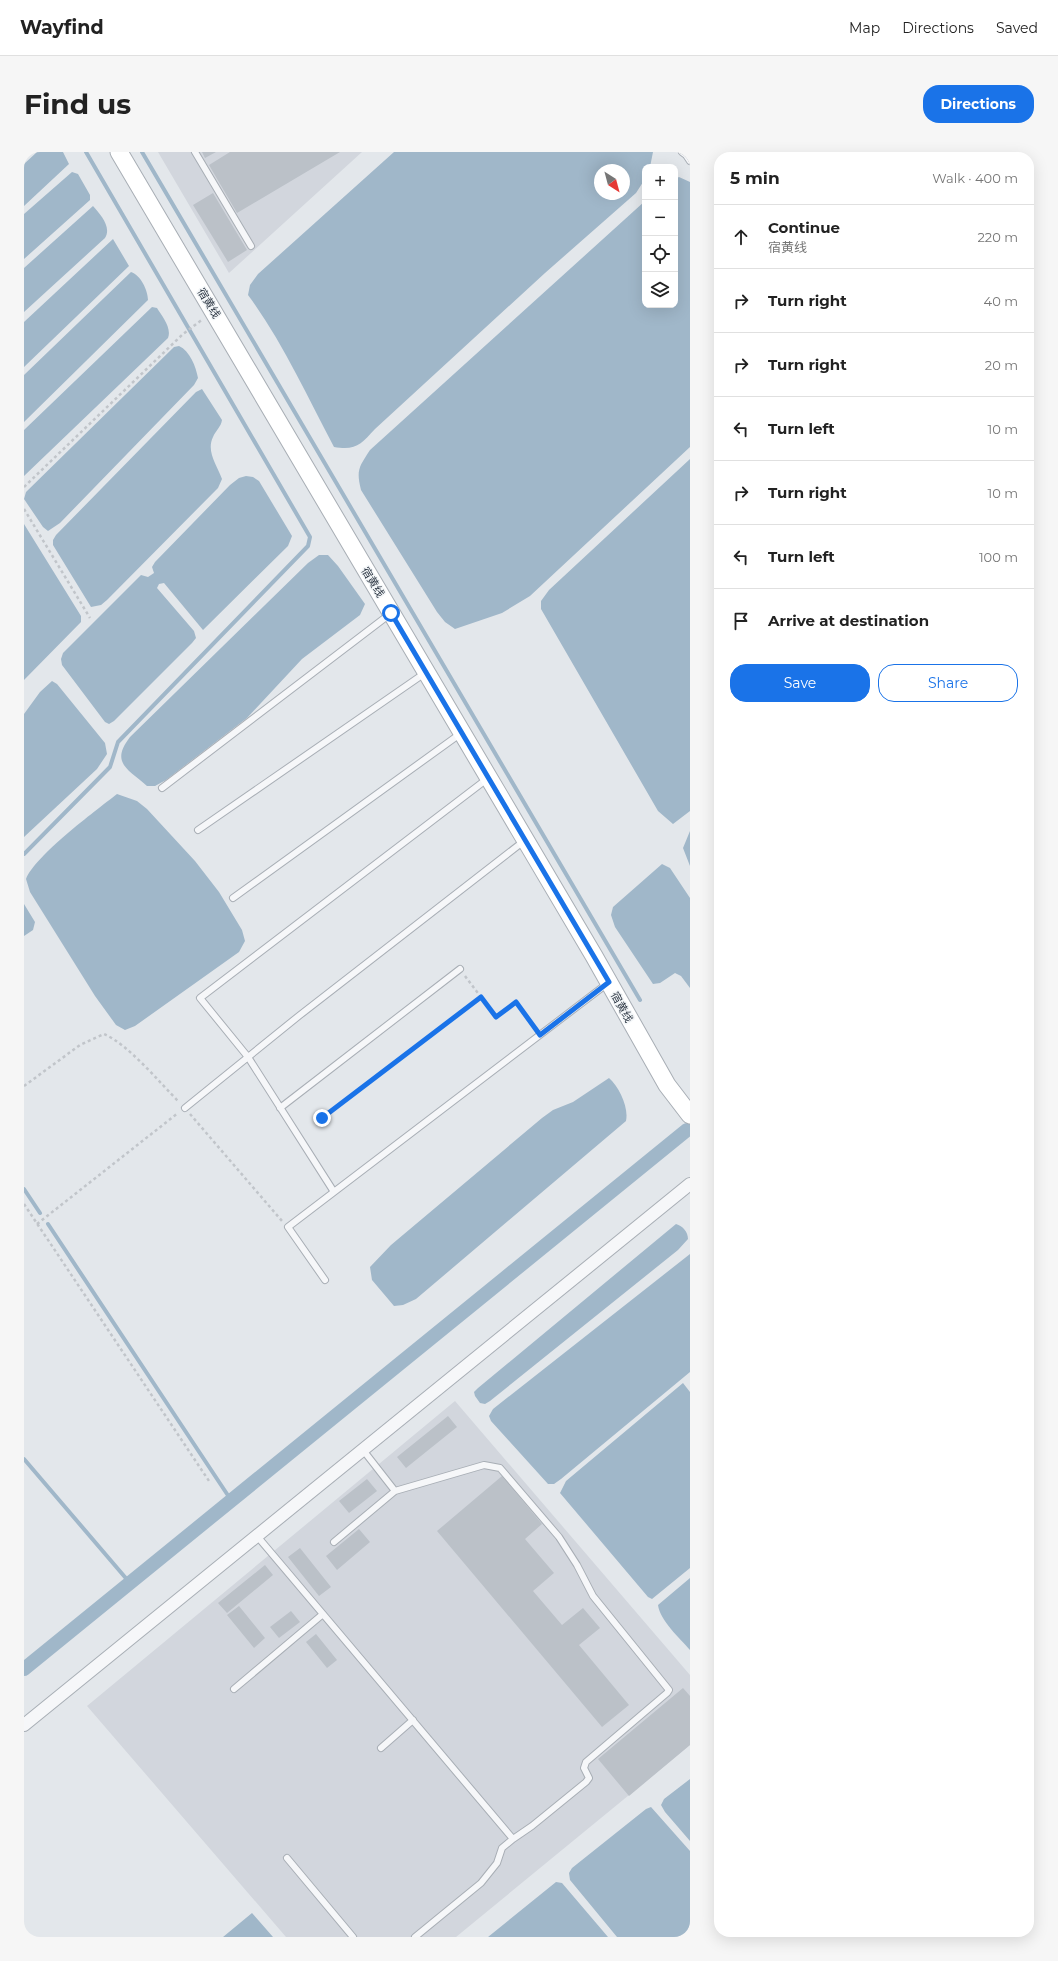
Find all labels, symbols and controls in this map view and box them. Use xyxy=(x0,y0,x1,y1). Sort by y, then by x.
text: Wayfind xyxy=(20,16,104,39)
text: Map xyxy=(849,19,880,37)
text: Directions xyxy=(902,19,974,37)
text: Saved xyxy=(996,19,1038,37)
button: Directions xyxy=(923,85,1034,123)
text: Find us xyxy=(24,87,131,121)
north arrow xyxy=(594,164,630,200)
map controls xyxy=(642,164,678,308)
button: + xyxy=(642,164,678,200)
text: 5 min xyxy=(730,168,780,188)
text: Walk · 400 m xyxy=(932,170,1018,186)
button: − xyxy=(642,200,678,236)
text: Continue xyxy=(768,218,840,237)
icon: ahead xyxy=(730,226,752,248)
text: 220 m xyxy=(977,229,1018,245)
button: locate xyxy=(642,236,678,272)
text: 宿黄线 xyxy=(768,239,807,255)
button: layers xyxy=(642,272,678,308)
street label: 宿黄线 xyxy=(195,285,223,321)
icon: right xyxy=(730,290,752,312)
text: Turn right xyxy=(768,291,847,310)
text: 40 m xyxy=(984,293,1018,309)
icon: right xyxy=(730,354,752,376)
text: Turn right xyxy=(768,355,847,374)
text: 20 m xyxy=(985,357,1018,373)
icon: left xyxy=(730,418,752,440)
text: Turn left xyxy=(768,419,835,438)
text: 10 m xyxy=(988,421,1018,437)
icon: right xyxy=(730,482,752,504)
text: Turn right xyxy=(768,483,847,502)
text: 10 m xyxy=(988,485,1018,501)
icon: left xyxy=(730,546,752,568)
text: Turn left xyxy=(768,547,835,566)
text: 100 m xyxy=(979,549,1018,565)
street label: 宿黄线 xyxy=(359,564,387,600)
route start xyxy=(382,604,400,622)
icon: arrive xyxy=(730,610,752,632)
text: Arrive at destination xyxy=(768,611,929,630)
button: Save xyxy=(730,664,870,702)
button: Share xyxy=(878,664,1018,702)
street label: 宿黄线 xyxy=(608,989,636,1025)
route end xyxy=(313,1109,331,1127)

